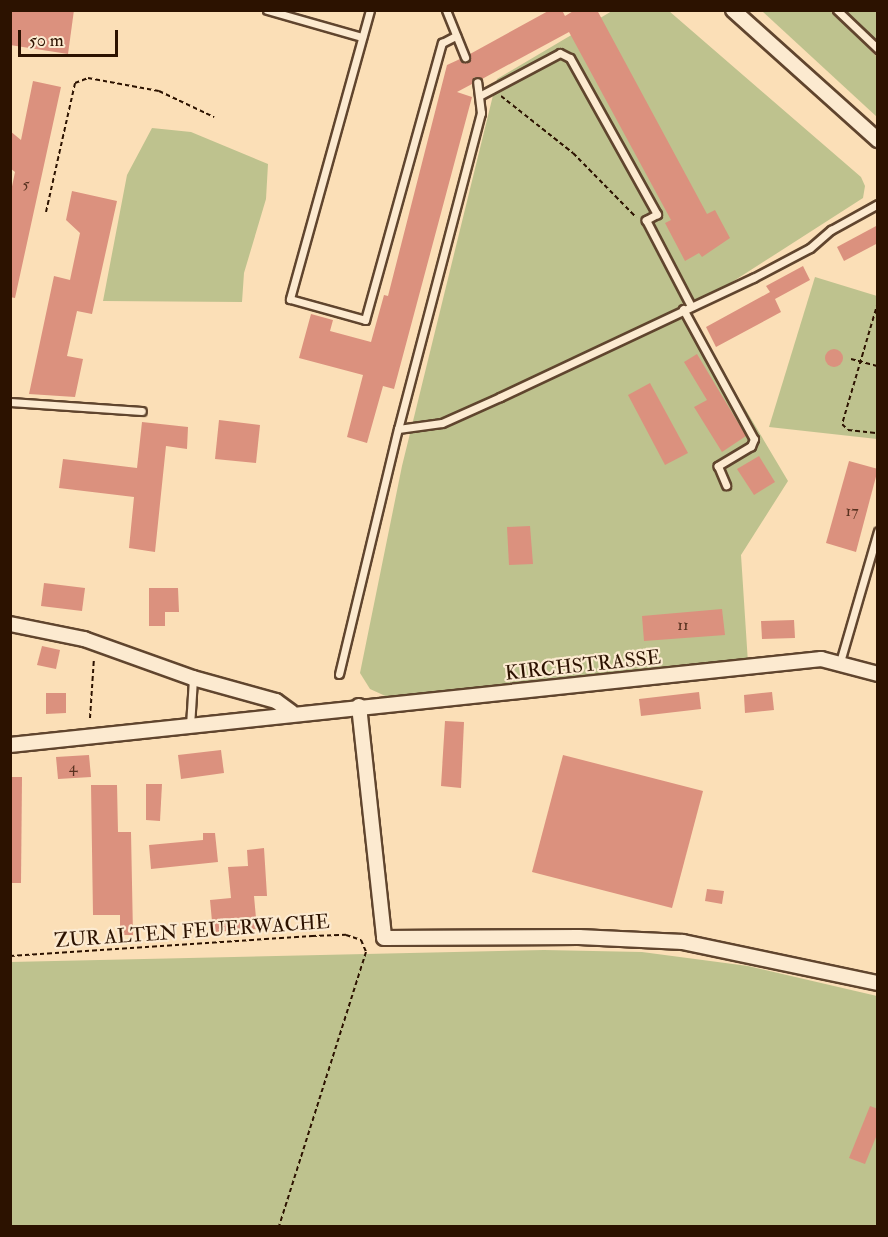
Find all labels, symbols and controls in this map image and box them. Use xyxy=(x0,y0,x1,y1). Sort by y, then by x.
scale bar xyxy=(21,18,122,56)
text: 50 m xyxy=(29,29,64,52)
house number: 5 xyxy=(22,174,30,194)
house number: 17 xyxy=(845,501,859,521)
house number: 11 xyxy=(677,615,689,635)
street label: KIRCHSTRASSE xyxy=(504,645,662,685)
house number: 4 xyxy=(69,757,77,777)
street label: ZUR ALTEN FEUERWACHE xyxy=(53,909,331,953)

